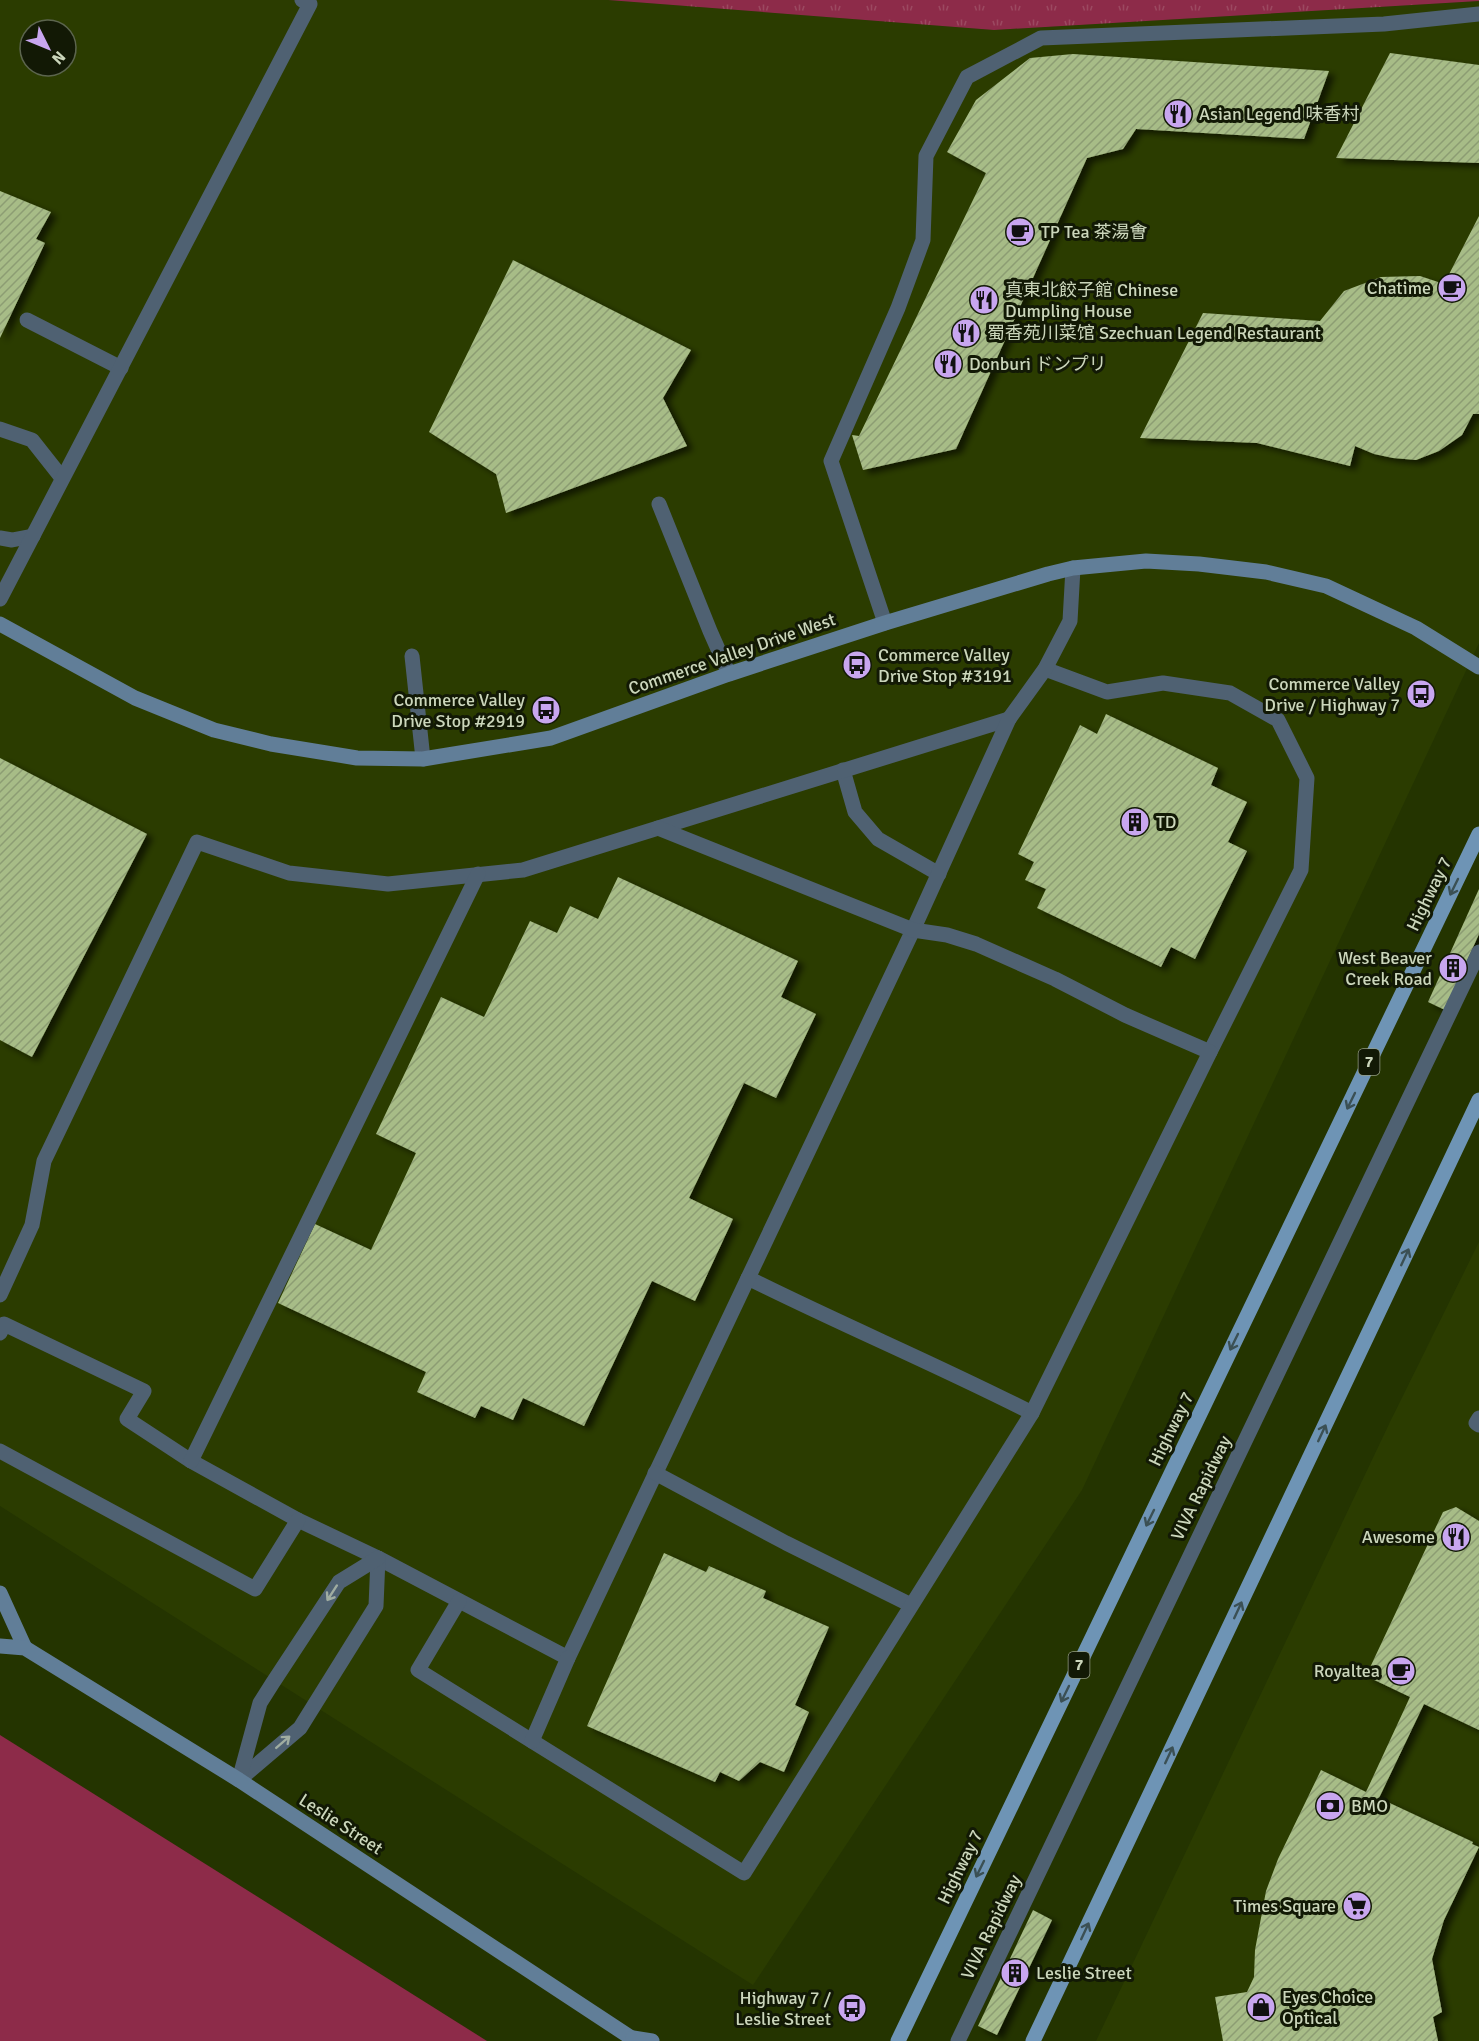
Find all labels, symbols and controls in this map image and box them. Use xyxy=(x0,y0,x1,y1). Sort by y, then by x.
north arrow xyxy=(18,18,78,78)
text: N xyxy=(47,47,69,68)
restaurant icon: Asian Legend 味香村 xyxy=(1162,98,1194,130)
place label: Asian Legend 味香村 xyxy=(1199,103,1359,125)
cafe icon: TP Tea 茶湯㑹 xyxy=(1004,216,1036,248)
place label: TP Tea 茶湯㑹 xyxy=(1041,221,1147,243)
cafe icon: Chatime xyxy=(1436,272,1468,304)
place label: Chatime xyxy=(1367,277,1431,299)
place label: 真東北餃子館 Chinese Dumpling House xyxy=(1005,279,1178,322)
restaurant icon: 真東北餃子館 Chinese Dumpling House xyxy=(968,284,1000,316)
restaurant icon: 蜀香苑川菜馆 Szechuan Legend Restaurant xyxy=(950,317,982,349)
place label: 蜀香苑川菜馆 Szechuan Legend Restaurant xyxy=(987,322,1321,344)
restaurant icon: Donburi ドンプリ xyxy=(932,348,964,380)
place label: Donburi ドンプリ xyxy=(969,353,1106,375)
street label: Commerce Valley Drive West xyxy=(626,608,838,700)
place label: Commerce Valley Drive Stop #3191 xyxy=(878,644,1012,687)
bus stop icon: Commerce Valley Drive Stop #3191 xyxy=(841,649,873,681)
place label: Commerce Valley Drive / Highway 7 xyxy=(1264,673,1401,716)
bus stop icon: Commerce Valley Drive / Highway 7 xyxy=(1405,678,1437,710)
place label: Commerce Valley Drive Stop #2919 xyxy=(391,689,526,732)
bus stop icon: Commerce Valley Drive Stop #2919 xyxy=(530,694,562,726)
building icon: TD xyxy=(1119,806,1151,838)
place label: TD xyxy=(1156,811,1177,833)
street label: Highway 7 xyxy=(1402,853,1456,935)
one-way arrow xyxy=(1447,878,1459,896)
place label: West Beaver Creek Road xyxy=(1338,947,1432,990)
building icon: West Beaver Creek Road xyxy=(1437,952,1469,984)
road number: 7 xyxy=(1358,1049,1380,1075)
one-way arrow xyxy=(1344,1091,1356,1109)
one-way arrow xyxy=(1399,1249,1411,1267)
one-way arrow xyxy=(1228,1333,1240,1351)
street label: Highway 7 xyxy=(1144,1388,1198,1470)
one-way arrow xyxy=(1316,1425,1328,1443)
street label: VIVA Rapidway xyxy=(1166,1431,1236,1544)
one-way arrow xyxy=(1143,1508,1155,1526)
restaurant icon: Awesome xyxy=(1440,1521,1472,1553)
place label: Awesome xyxy=(1362,1526,1435,1548)
one-way arrow xyxy=(326,1585,338,1601)
one-way arrow xyxy=(1233,1601,1245,1619)
road number: 7 xyxy=(1068,1652,1090,1678)
cafe icon: Royaltea xyxy=(1385,1655,1417,1687)
place label: Royaltea xyxy=(1314,1660,1380,1682)
one-way arrow xyxy=(1059,1684,1070,1702)
one-way arrow xyxy=(275,1735,290,1749)
one-way arrow xyxy=(1164,1747,1176,1765)
street label: Leslie Street xyxy=(295,1789,387,1859)
bank icon: BMO xyxy=(1314,1790,1346,1822)
place label: BMO xyxy=(1351,1795,1388,1817)
street label: Highway 7 xyxy=(933,1826,987,1908)
one-way arrow xyxy=(974,1860,986,1878)
street label: VIVA Rapidway xyxy=(956,1870,1026,1983)
supermarket icon: Times Square xyxy=(1341,1890,1373,1922)
place label: Times Square xyxy=(1233,1895,1336,1917)
one-way arrow xyxy=(1080,1923,1092,1941)
building icon: Leslie Street xyxy=(999,1957,1031,1989)
place label: Leslie Street xyxy=(1036,1962,1132,1984)
place label: Eyes Choice Optical xyxy=(1282,1986,1373,2029)
place label: Highway 7 / Leslie Street xyxy=(735,1987,831,2030)
shop icon: Eyes Choice Optical xyxy=(1245,1991,1277,2023)
bus stop icon: Highway 7 / Leslie Street xyxy=(836,1992,868,2024)

